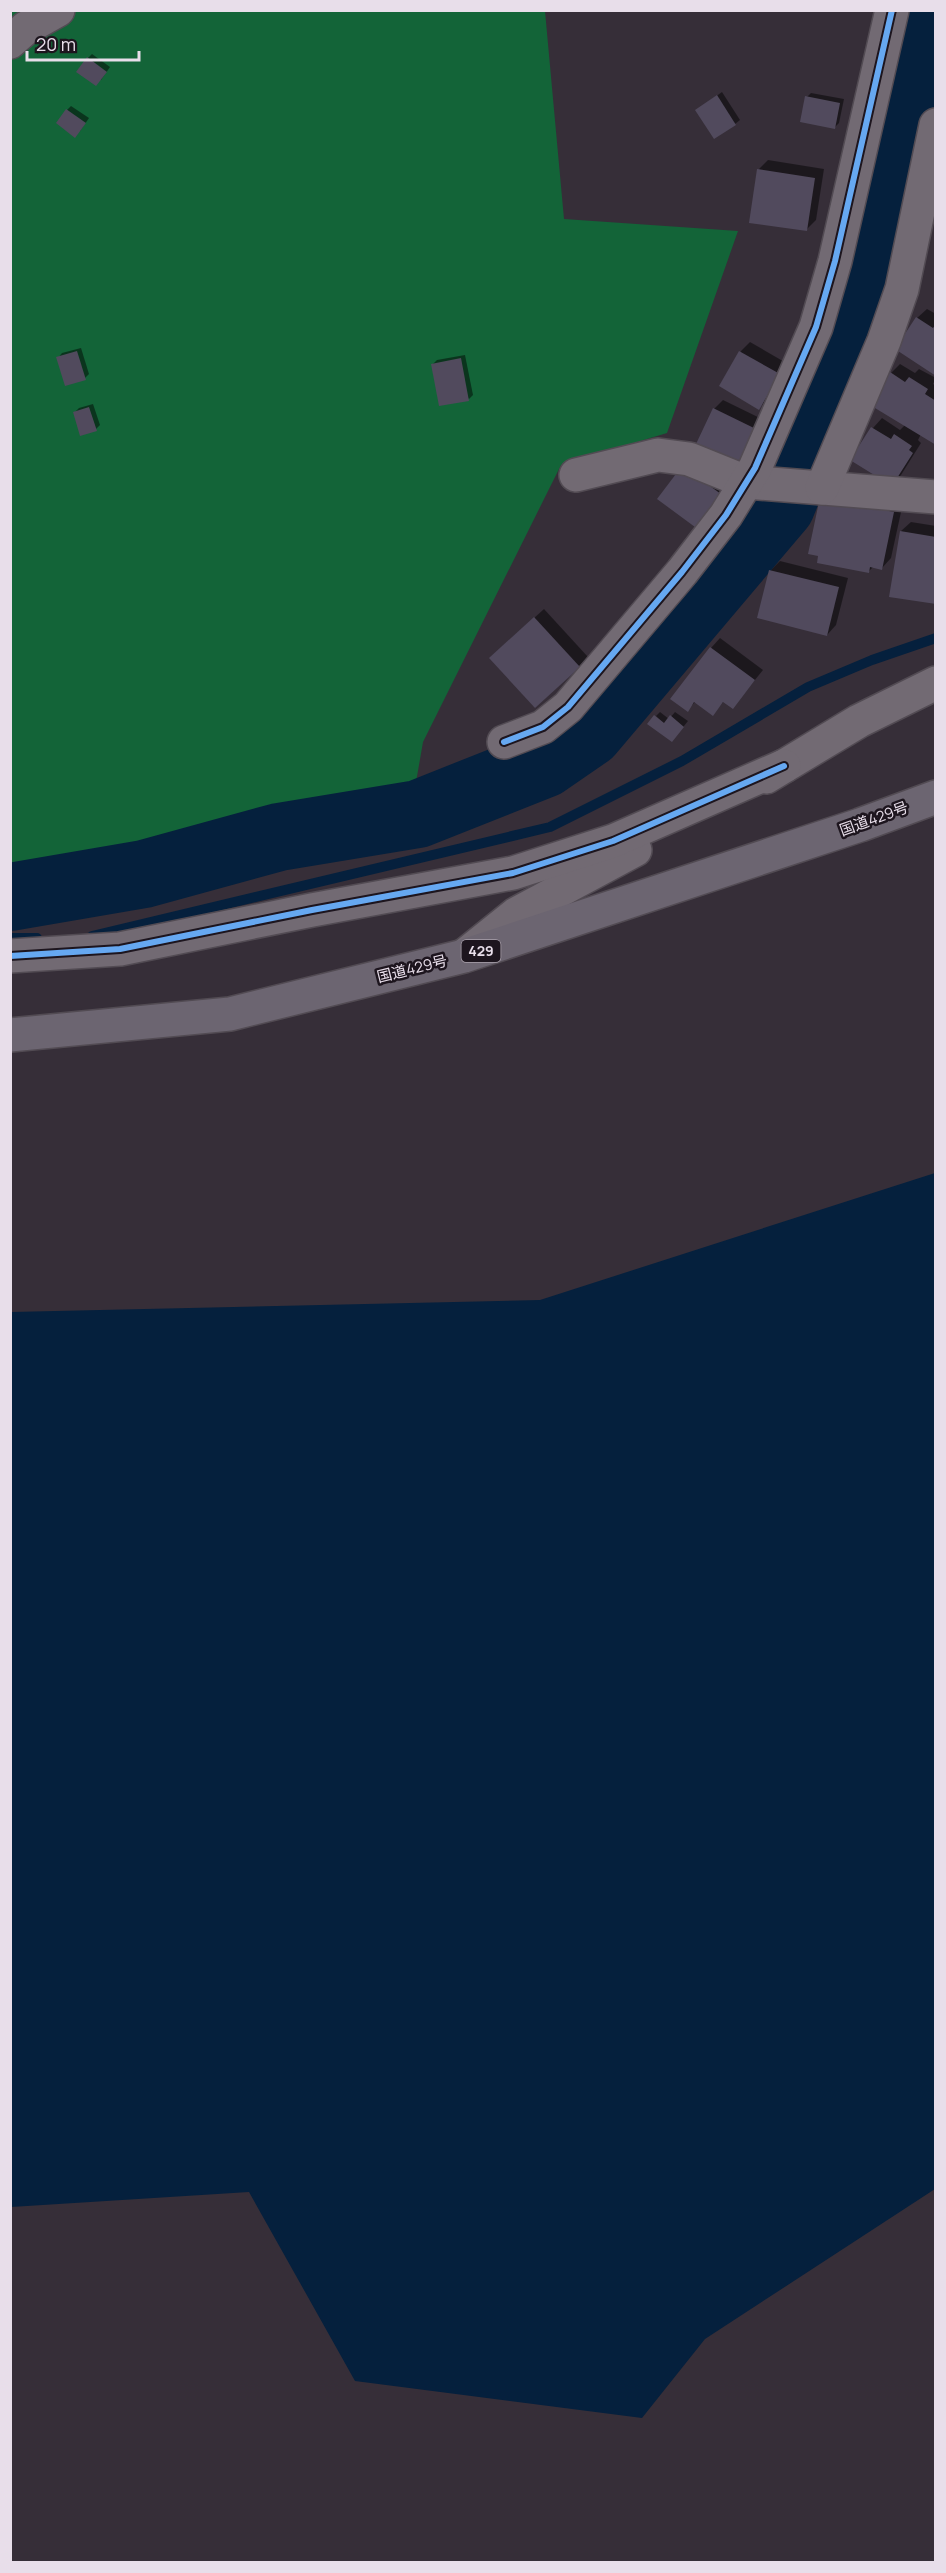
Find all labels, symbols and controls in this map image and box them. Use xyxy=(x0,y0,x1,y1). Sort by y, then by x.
scale bar xyxy=(27,24,140,62)
text: 20 m xyxy=(36,32,76,56)
street label: 国道429号 xyxy=(837,796,911,841)
road number: 429 xyxy=(462,940,500,962)
street label: 国道429号 xyxy=(375,950,449,987)

